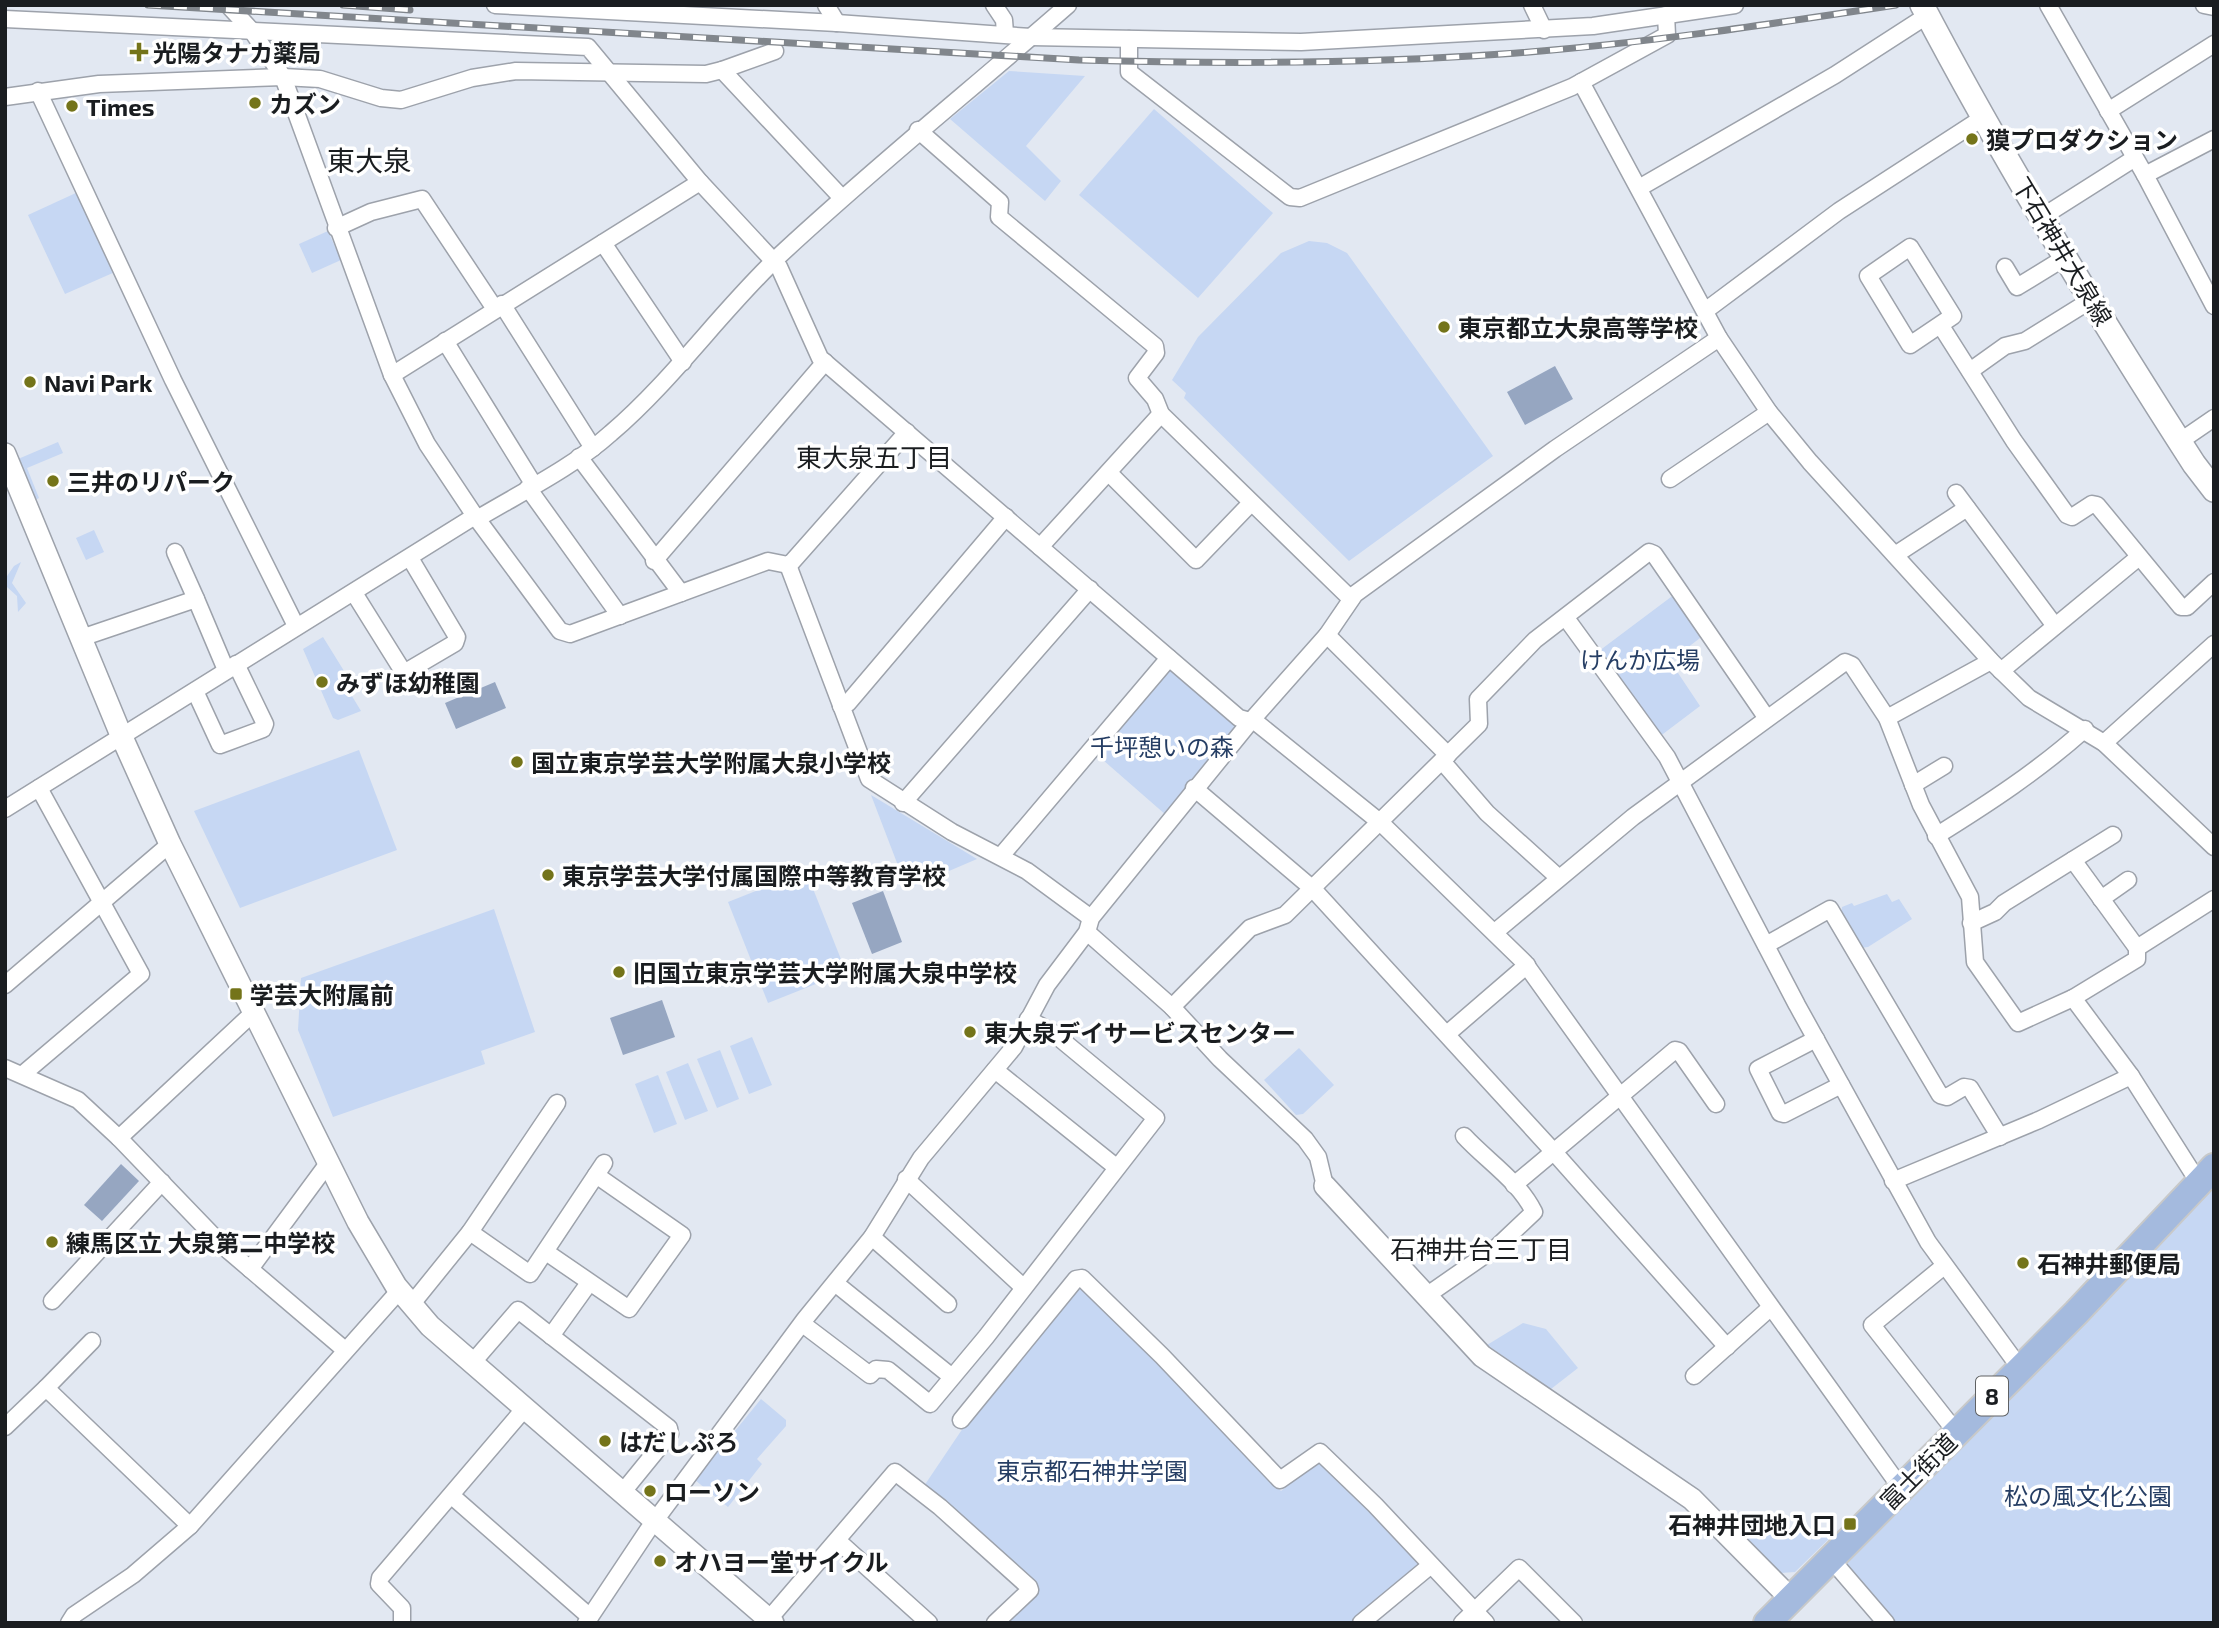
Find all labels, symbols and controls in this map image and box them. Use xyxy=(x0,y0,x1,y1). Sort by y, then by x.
place label: 光陽タナカ薬局 xyxy=(153,38,321,67)
marker: 光陽タナカ薬局 xyxy=(131,44,147,60)
place label: カズン xyxy=(269,89,341,118)
place label: Times xyxy=(86,92,155,121)
marker: カズン xyxy=(247,95,263,111)
marker: Times xyxy=(64,98,80,114)
place label: 獏プロダクション xyxy=(1986,125,2178,154)
marker: 獏プロダクション xyxy=(1964,131,1980,147)
district label: 東大泉 xyxy=(327,143,411,177)
street label: 下石神井大泉線 xyxy=(2007,172,2119,330)
place label: 東京都立大泉高等学校 xyxy=(1458,313,1698,342)
marker: 東京都立大泉高等学校 xyxy=(1436,319,1452,335)
place label: Navi Park xyxy=(44,368,153,397)
marker: Navi Park xyxy=(22,374,38,390)
district label: 東大泉五丁目 xyxy=(796,441,952,472)
place label: 三井のリパーク xyxy=(67,467,235,496)
marker: 三井のリパーク xyxy=(45,473,61,489)
park label: けんか広場 xyxy=(1580,645,1700,674)
place label: みずほ幼稚園 xyxy=(336,668,480,697)
marker: みずほ幼稚園 xyxy=(314,674,330,690)
park label: 千坪憩いの森 xyxy=(1090,732,1234,761)
place label: 国立東京学芸大学附属大泉小学校 xyxy=(531,748,891,777)
marker: 国立東京学芸大学附属大泉小学校 xyxy=(509,754,525,770)
place label: 東京学芸大学付属国際中等教育学校 xyxy=(562,861,946,890)
marker: 東京学芸大学付属国際中等教育学校 xyxy=(540,867,556,883)
place label: 旧国立東京学芸大学附属大泉中学校 xyxy=(633,958,1017,987)
marker: 旧国立東京学芸大学附属大泉中学校 xyxy=(611,964,627,980)
place label: 学芸大附属前 xyxy=(250,980,394,1009)
marker: 学芸大附属前 xyxy=(228,986,244,1002)
place label: 東大泉デイサービスセンター xyxy=(984,1018,1296,1047)
marker: 東大泉デイサービスセンター xyxy=(962,1024,978,1040)
place label: 練馬区立 大泉第二中学校 xyxy=(66,1228,335,1257)
district label: 石神井台三丁目 xyxy=(1390,1233,1572,1264)
marker: 練馬区立 大泉第二中学校 xyxy=(44,1234,60,1250)
place label: 石神井郵便局 xyxy=(2037,1249,2181,1278)
marker: 石神井郵便局 xyxy=(2015,1255,2031,1271)
road number: 8 xyxy=(1976,1376,2008,1415)
place label: はだしぷろ xyxy=(619,1427,739,1456)
street label: 富士街道 xyxy=(1874,1427,1962,1515)
marker: はだしぷろ xyxy=(597,1433,613,1449)
park label: 東京都石神井学園 xyxy=(996,1456,1188,1485)
place label: ローソン xyxy=(664,1477,760,1506)
park label: 松の風文化公園 xyxy=(2004,1481,2172,1510)
marker: ローソン xyxy=(642,1483,658,1499)
place label: 石神井団地入口 xyxy=(1668,1510,1836,1539)
marker: 石神井団地入口 xyxy=(1842,1516,1858,1532)
place label: オハヨー堂サイクル xyxy=(674,1547,889,1576)
marker: オハヨー堂サイクル xyxy=(652,1553,668,1569)

